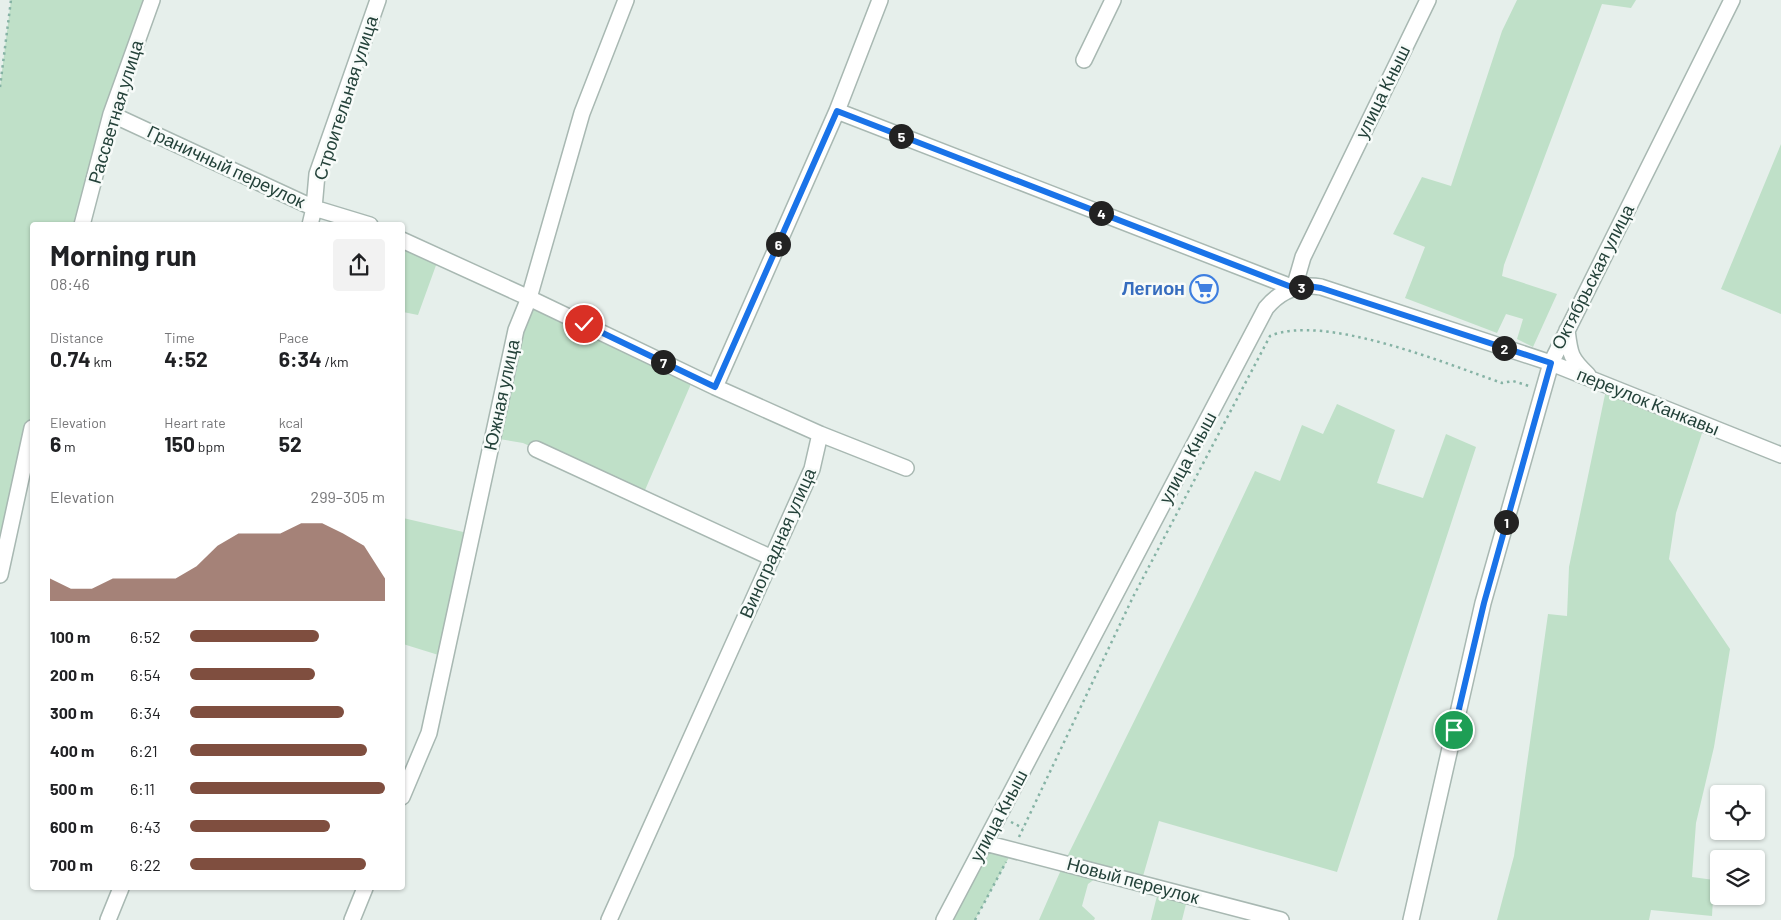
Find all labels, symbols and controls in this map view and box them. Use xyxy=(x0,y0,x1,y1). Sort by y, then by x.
street label: Строительная улица xyxy=(308,12,382,183)
street label: Рассветная улица xyxy=(83,36,148,186)
street label: улица Кныш xyxy=(1350,41,1414,142)
street label: Граничный переулок xyxy=(144,120,309,212)
pin: 5 xyxy=(888,124,914,148)
text: 5 xyxy=(898,128,905,145)
street label: Октябрьская улица xyxy=(1546,199,1639,353)
pin: 4 xyxy=(1088,200,1114,226)
text: 4 xyxy=(1097,205,1106,222)
pin: 6 xyxy=(766,232,790,256)
text: 6 xyxy=(775,236,782,253)
text: Morning run xyxy=(50,238,197,272)
button: share xyxy=(333,239,385,291)
text: 08:46 xyxy=(50,274,90,293)
supermarket icon: Легион xyxy=(1189,274,1219,304)
pin: 3 xyxy=(1288,274,1314,300)
place label: Легион xyxy=(1122,277,1185,299)
text: 3 xyxy=(1298,279,1305,296)
pin xyxy=(563,303,605,345)
icon: check xyxy=(570,310,598,338)
text: Distance xyxy=(50,329,103,346)
text: Time xyxy=(164,329,195,346)
text: Pace xyxy=(279,329,309,346)
street label: Южная улица xyxy=(479,336,524,452)
pin: 2 xyxy=(1492,336,1516,360)
text: 2 xyxy=(1501,340,1508,357)
text: 0.74 xyxy=(50,346,91,371)
text: 4:52 xyxy=(164,346,208,371)
text: 6:34 xyxy=(279,346,322,371)
pin: 7 xyxy=(650,350,676,374)
text: km xyxy=(91,353,112,370)
text: /km xyxy=(322,353,349,370)
text: 7 xyxy=(660,354,667,371)
street label: переулок Канкавы xyxy=(1574,362,1723,440)
street label: улица Кныш xyxy=(1154,408,1221,507)
text: Elevation xyxy=(50,414,106,431)
text: Heart rate xyxy=(164,414,226,431)
text: kcal xyxy=(279,414,303,431)
text: 6 xyxy=(50,431,61,456)
text: 150 xyxy=(164,431,195,456)
text: 52 xyxy=(279,431,302,456)
text: m xyxy=(61,438,76,455)
text: bpm xyxy=(195,438,225,455)
street label: Виноградная улица xyxy=(734,463,820,621)
text: Elevation xyxy=(50,487,114,506)
text: 299–305 m xyxy=(311,487,385,506)
pin: 1 xyxy=(1494,510,1518,534)
text: 1 xyxy=(1504,514,1509,531)
text: 100 m xyxy=(50,627,90,646)
text: 6:52 xyxy=(130,627,160,646)
text: 200 m xyxy=(50,665,94,684)
text: 6:54 xyxy=(130,665,161,684)
text: 300 m xyxy=(50,703,93,722)
text: 6:34 xyxy=(130,703,161,722)
pin xyxy=(1433,709,1475,751)
icon: arrive xyxy=(1440,716,1468,744)
text: 400 m xyxy=(50,741,94,760)
text: 6:21 xyxy=(130,741,158,760)
street label: улица Кныш xyxy=(965,766,1032,865)
text: 500 m xyxy=(50,779,93,798)
text: 6:11 xyxy=(130,779,155,798)
map controls xyxy=(1710,785,1765,905)
button: locate xyxy=(1710,785,1765,840)
text: 600 m xyxy=(50,817,93,836)
text: 6:43 xyxy=(130,817,161,836)
button: layers xyxy=(1710,850,1765,905)
street label: Новый переулок xyxy=(1065,852,1202,908)
text: 700 m xyxy=(50,855,93,874)
text: 6:22 xyxy=(130,855,161,874)

